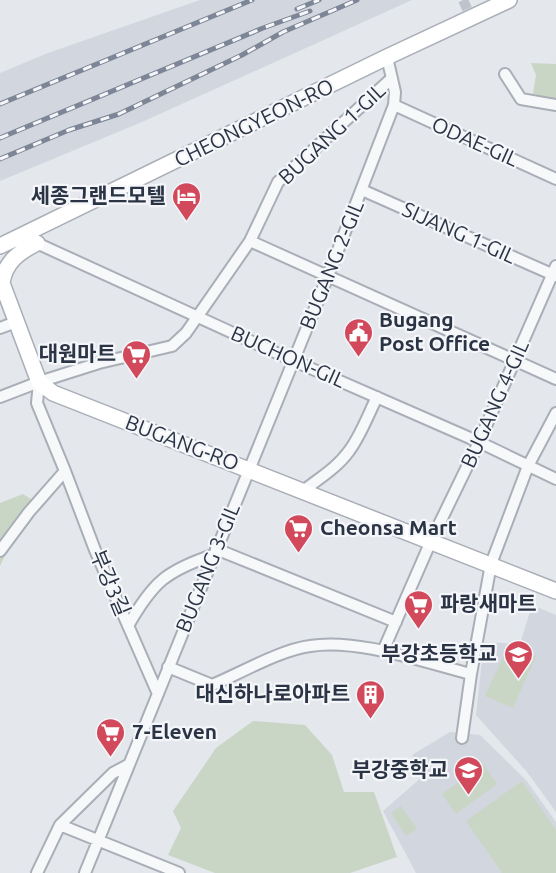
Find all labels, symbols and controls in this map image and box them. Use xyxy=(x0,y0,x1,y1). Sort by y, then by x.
street label: CHEONGYEON-RO xyxy=(170,73,337,171)
street label: BUGANG 1-GIL xyxy=(273,78,390,189)
street label: ODAE-GIL xyxy=(428,111,523,171)
hotel icon: 세종그랜드모텔 xyxy=(171,180,203,222)
place label: 세종그랜드모텔 xyxy=(31,183,166,207)
street label: BUGANG 2-GIL xyxy=(294,196,368,333)
street label: SIJANG 1-GIL xyxy=(399,196,520,268)
place label: Bugang Post Office xyxy=(379,307,490,355)
public building icon: Bugang Post Office xyxy=(342,316,374,358)
street label: BUCHON-GIL xyxy=(228,320,350,392)
street label: BUGANG 4-GIL xyxy=(455,336,533,471)
supermarket icon: 대원마트 xyxy=(121,338,153,380)
place label: 대원마트 xyxy=(39,341,116,365)
street label: BUGANG-RO xyxy=(122,409,243,475)
street label: BUGANG 3-GIL xyxy=(170,499,244,636)
supermarket icon: Cheonsa Mart xyxy=(283,512,315,554)
place label: Cheonsa Mart xyxy=(320,515,457,539)
street label: 부강3길 xyxy=(86,546,136,619)
supermarket icon: 파랑새마트 xyxy=(403,588,435,630)
place label: 파랑새마트 xyxy=(440,591,537,615)
school or university icon: 부강초등학교 xyxy=(502,638,534,680)
place label: 부강초등학교 xyxy=(381,641,497,665)
building icon: 대신하나로아파트 xyxy=(355,678,387,720)
place label: 대신하나로아파트 xyxy=(195,681,350,705)
supermarket icon: 7-Eleven xyxy=(95,716,127,758)
place label: 7-Eleven xyxy=(132,719,217,743)
school or university icon: 부강중학교 xyxy=(453,754,485,796)
place label: 부강중학교 xyxy=(351,757,448,781)

